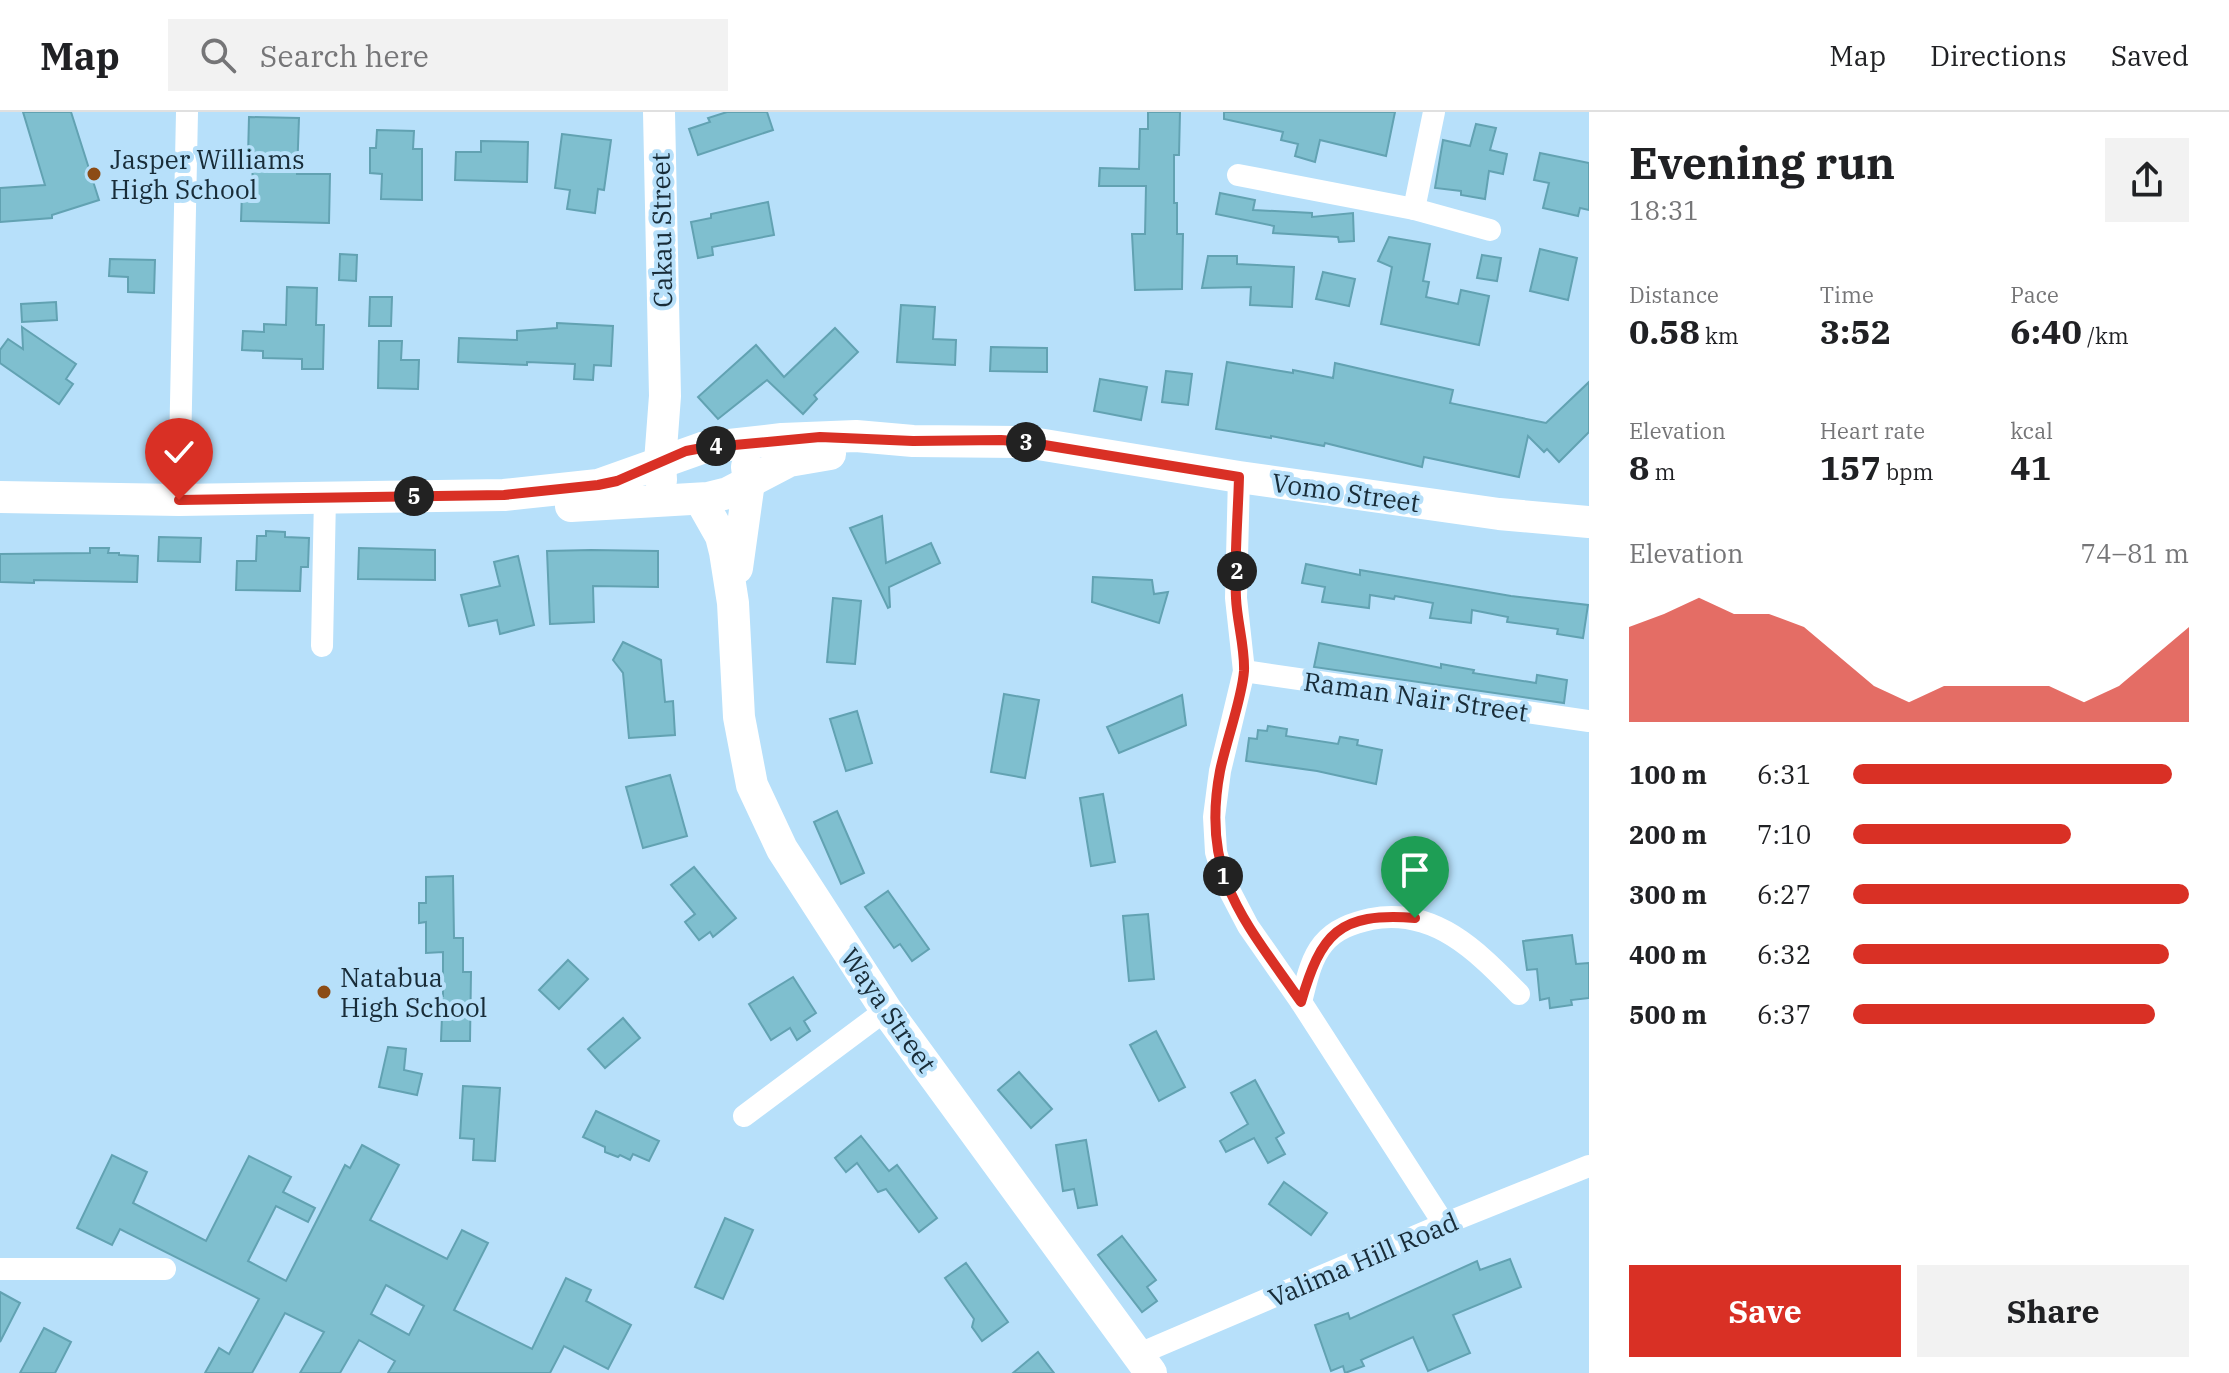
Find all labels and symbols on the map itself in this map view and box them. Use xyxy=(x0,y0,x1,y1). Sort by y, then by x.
place label: Jasper Williams High School xyxy=(110,142,305,206)
street label: Cakau Street xyxy=(643,152,679,308)
marker: Jasper Williams High School xyxy=(85,165,103,183)
pin xyxy=(145,418,213,500)
pin: 3 xyxy=(1006,422,1046,462)
pin: 4 xyxy=(696,426,736,466)
street label: Vomo Street xyxy=(1270,465,1422,519)
pin: 5 xyxy=(394,476,434,516)
pin: 2 xyxy=(1217,551,1257,591)
street label: Raman Nair Street xyxy=(1302,663,1530,729)
pin xyxy=(1381,836,1449,918)
pin: 1 xyxy=(1203,856,1243,896)
street label: Waya Street xyxy=(834,941,944,1079)
place label: Natabua High School xyxy=(340,960,487,1024)
marker: Natabua High School xyxy=(315,983,333,1001)
street label: Valima Hill Road xyxy=(1263,1204,1463,1314)

